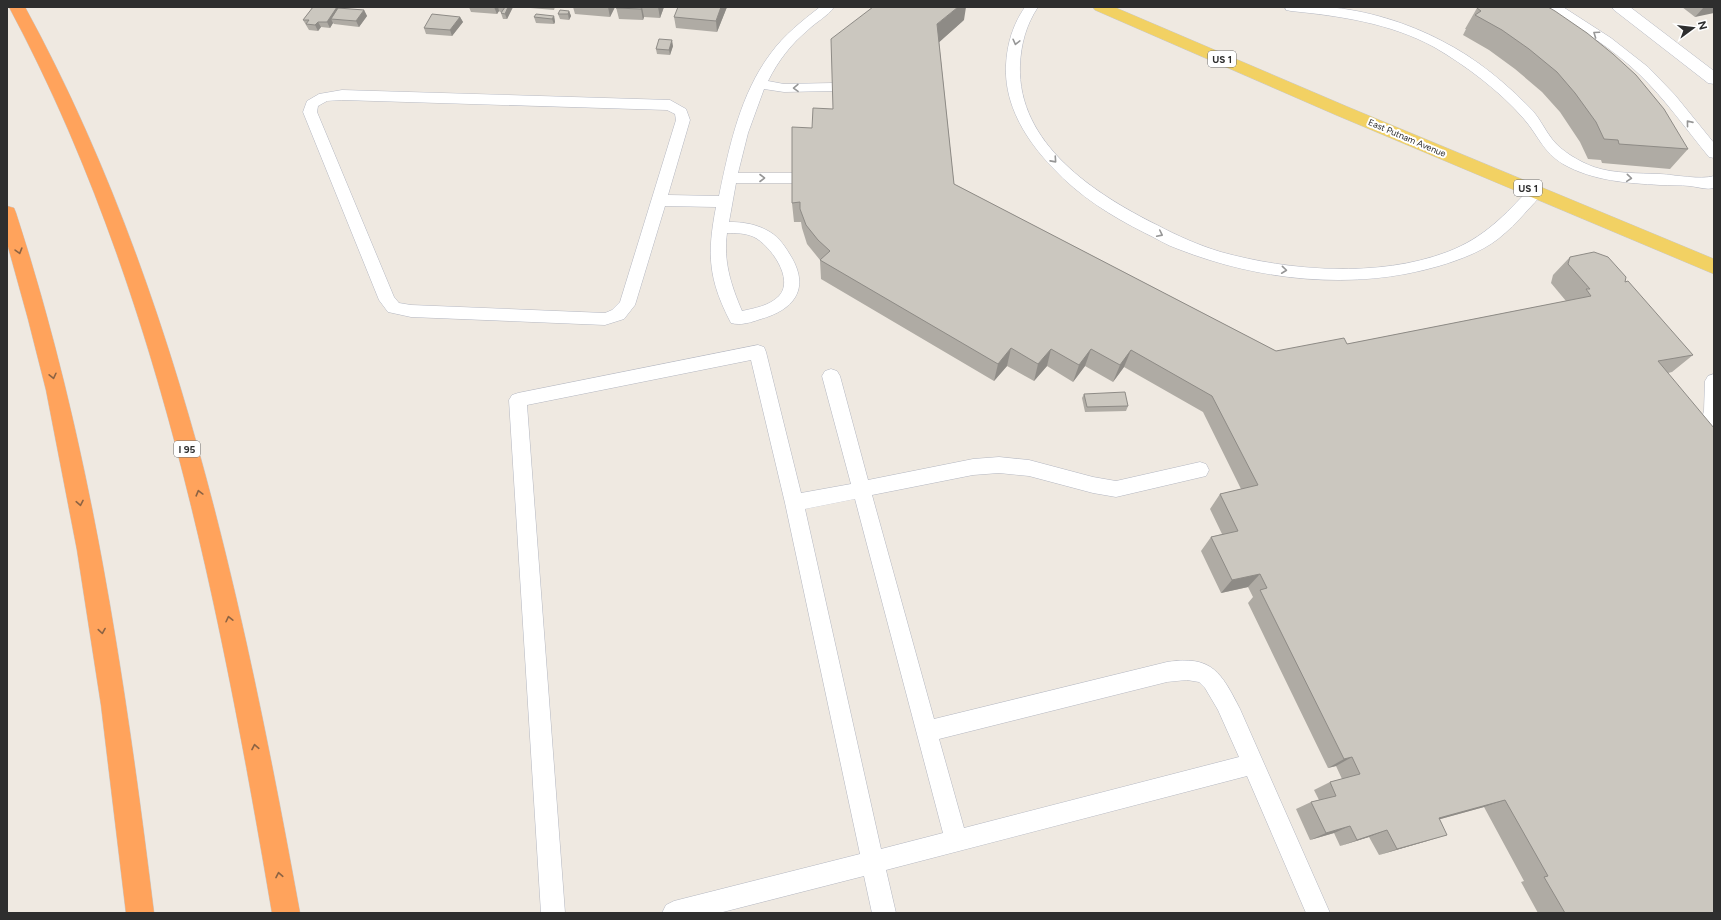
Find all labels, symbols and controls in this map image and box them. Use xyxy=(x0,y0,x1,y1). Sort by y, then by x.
north arrow xyxy=(1673,8,1713,48)
text: N xyxy=(1695,20,1710,31)
one-way arrow xyxy=(1593,31,1600,39)
one-way arrow xyxy=(1013,39,1021,46)
road number: US 1 xyxy=(1208,51,1236,67)
one-way arrow xyxy=(793,84,799,92)
street label: East Putnam Avenue xyxy=(1367,116,1448,159)
one-way arrow xyxy=(1687,121,1694,128)
one-way arrow xyxy=(1049,156,1056,163)
one-way arrow xyxy=(1626,173,1632,182)
one-way arrow xyxy=(759,174,765,182)
road number: US 1 xyxy=(1514,180,1542,196)
one-way arrow xyxy=(1156,229,1163,237)
one-way arrow xyxy=(14,247,23,254)
one-way arrow xyxy=(1281,265,1287,274)
one-way arrow xyxy=(48,373,56,379)
road number: I 95 xyxy=(174,441,200,457)
one-way arrow xyxy=(195,490,203,496)
one-way arrow xyxy=(75,500,83,506)
one-way arrow xyxy=(225,616,233,623)
one-way arrow xyxy=(97,628,106,634)
one-way arrow xyxy=(251,744,260,750)
one-way arrow xyxy=(275,871,284,878)

